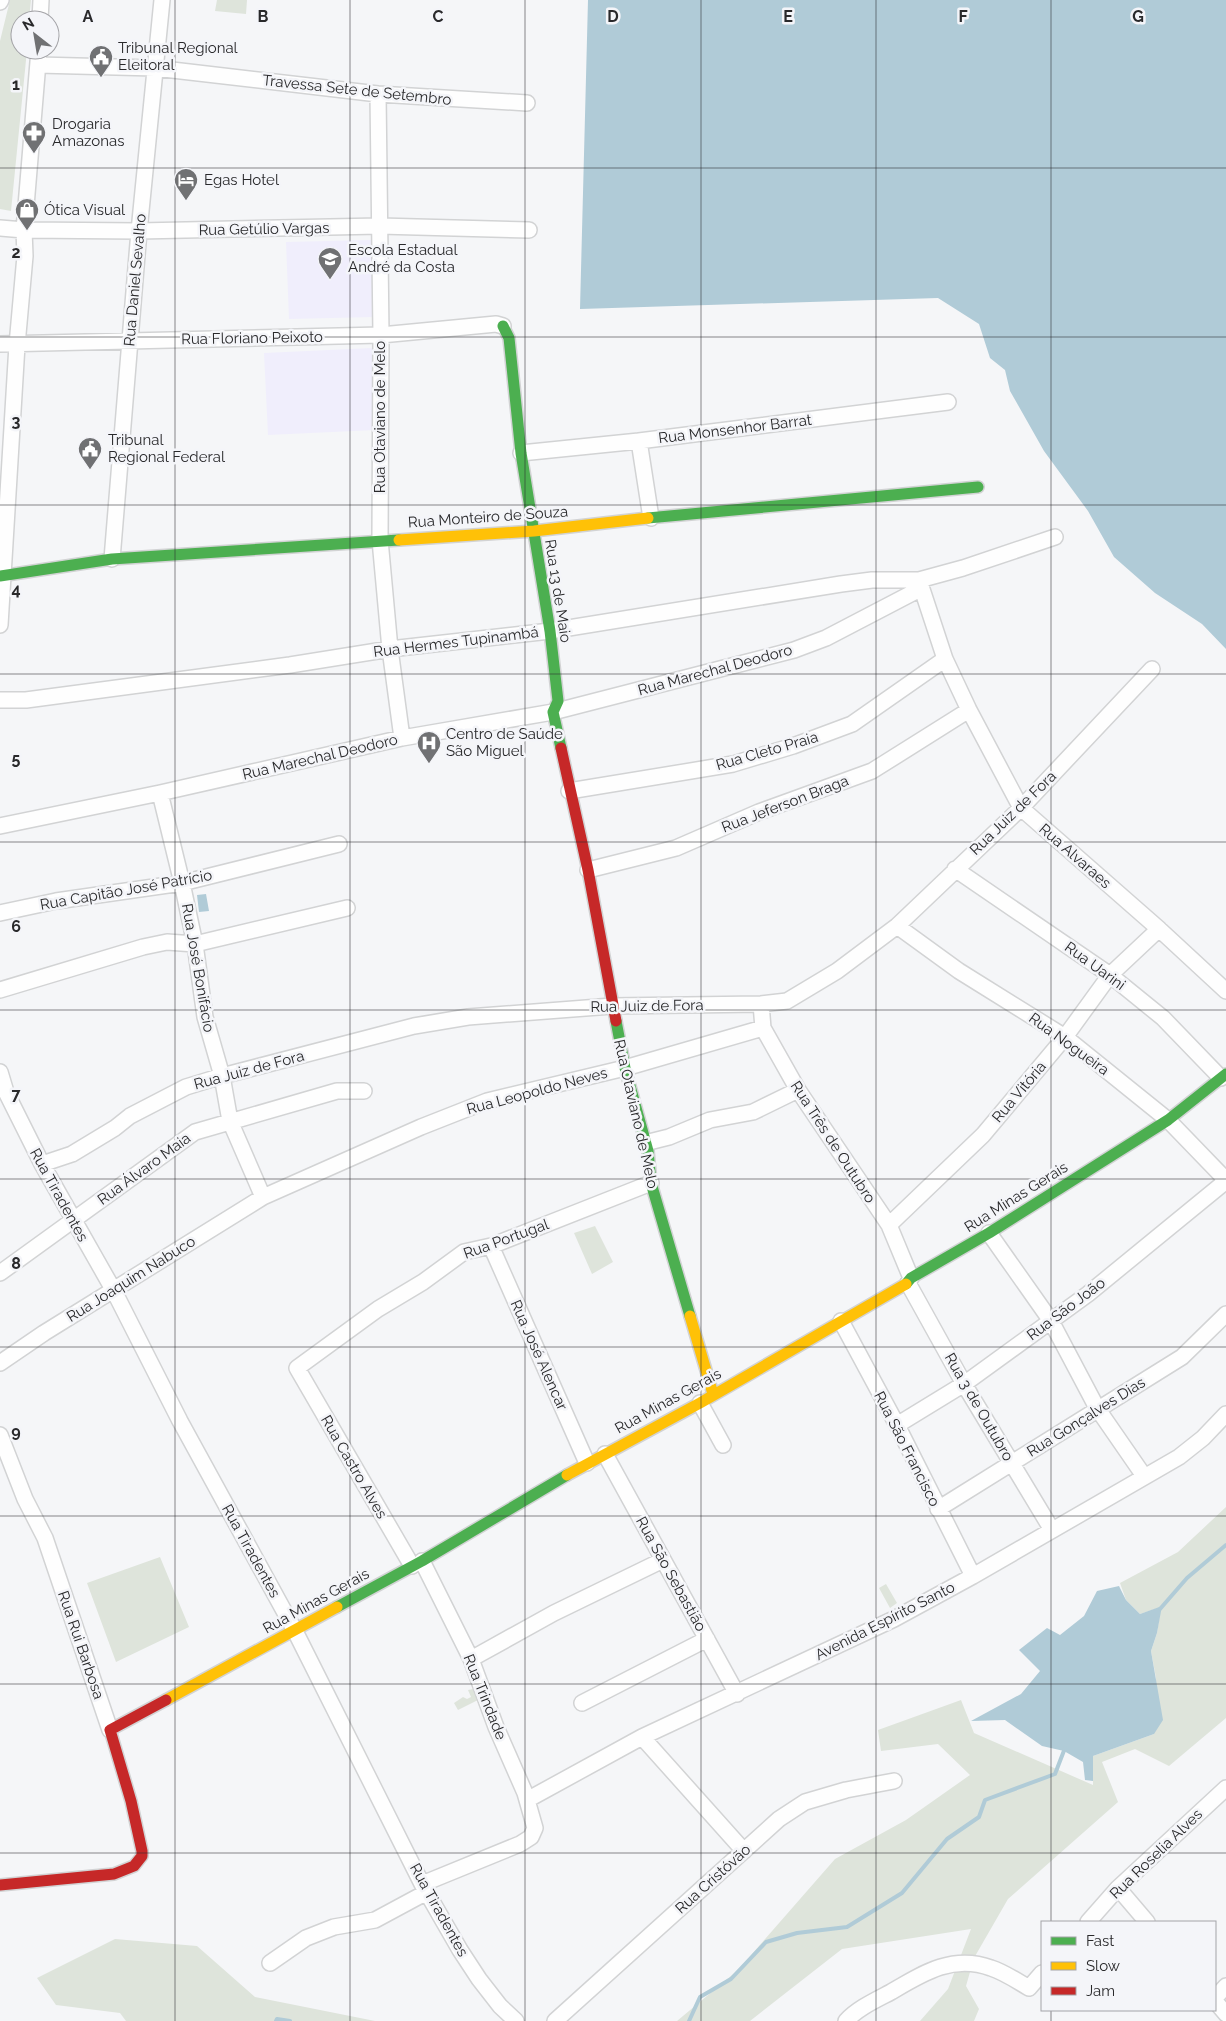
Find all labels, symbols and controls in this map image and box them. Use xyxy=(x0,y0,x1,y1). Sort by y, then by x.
text: A xyxy=(83,7,94,26)
text: B xyxy=(258,7,269,26)
text: C xyxy=(433,7,444,26)
text: D xyxy=(607,7,619,26)
text: E xyxy=(783,7,793,26)
text: F xyxy=(958,7,968,26)
text: G xyxy=(1132,7,1144,26)
north arrow xyxy=(10,10,60,60)
text: N xyxy=(20,14,37,33)
place label: Tribunal Regional Eleitoral xyxy=(118,39,239,74)
public building icon: Tribunal Regional Eleitoral xyxy=(88,44,114,78)
street label: Travessa Sete de Setembro xyxy=(262,71,452,109)
text: 1 xyxy=(12,75,20,94)
place label: Drogaria Amazonas xyxy=(52,115,124,150)
pharmacy icon: Drogaria Amazonas xyxy=(21,120,47,154)
hotel icon: Egas Hotel xyxy=(173,167,199,201)
place label: Egas Hotel xyxy=(204,171,280,189)
shop icon: Ótica Visual xyxy=(14,197,40,231)
place label: Ótica Visual xyxy=(44,201,126,219)
street label: Rua Daniel Sevalho xyxy=(120,213,150,347)
street label: Rua Getúlio Vargas xyxy=(198,219,330,239)
place label: Escola Estadual André da Costa xyxy=(348,241,458,276)
text: 2 xyxy=(11,243,21,262)
school or university icon: Escola Estadual André da Costa xyxy=(317,246,343,280)
street label: Rua Floriano Peixoto xyxy=(181,328,323,348)
street label: Rua Otaviano de Melo xyxy=(371,341,389,493)
street label: Rua Monsenhor Barrat xyxy=(657,411,813,447)
text: 3 xyxy=(12,412,21,431)
place label: Tribunal Regional Federal xyxy=(108,431,226,466)
public building icon: Tribunal Regional Federal xyxy=(77,436,103,470)
street label: Rua Monteiro de Souza xyxy=(407,502,569,532)
street label: Rua 13 de Maio xyxy=(541,538,575,644)
text: 4 xyxy=(11,580,21,599)
street label: Rua Hermes Tupinambá xyxy=(372,623,540,661)
street label: Rua Marechal Deodoro xyxy=(636,641,794,699)
place label: Centro de Saúde São Miguel xyxy=(446,725,563,760)
street label: Rua Cleto Praia xyxy=(714,728,820,774)
street label: Rua Marechal Deodoro xyxy=(241,730,400,784)
hospital icon: Centro de Saúde São Miguel xyxy=(416,730,442,764)
text: 5 xyxy=(12,749,21,768)
street label: Rua Juiz de Fora xyxy=(966,767,1060,859)
street label: Rua Jeferson Braga xyxy=(719,772,851,836)
street label: Rua Alvaraes xyxy=(1035,820,1115,892)
street label: Rua Capitão José Patrício xyxy=(39,866,213,914)
street label: Rua José Bonifácio xyxy=(178,902,218,1034)
text: 6 xyxy=(11,917,21,936)
street label: Rua Uarini xyxy=(1061,938,1129,994)
street label: Rua Juiz de Fora xyxy=(590,996,704,1016)
street label: Rua Nogueira xyxy=(1025,1009,1113,1079)
street label: Rua Otaviano de Melo xyxy=(610,1038,662,1190)
street label: Rua Juiz de Fora xyxy=(192,1047,306,1093)
street label: Rua Vitória xyxy=(988,1058,1050,1126)
street label: Rua Leopoldo Neves xyxy=(465,1064,609,1118)
street label: Rua Três de Outubro xyxy=(787,1077,879,1207)
text: 7 xyxy=(12,1085,21,1104)
street label: Rua Álvaro Maia xyxy=(94,1129,194,1209)
street label: Rua Tiradentes xyxy=(26,1145,92,1245)
street label: Rua Minas Gerais xyxy=(961,1158,1071,1236)
street label: Rua Portugal xyxy=(461,1215,552,1263)
street label: Rua Joaquim Nabuco xyxy=(63,1232,199,1326)
text: 8 xyxy=(11,1254,21,1273)
street label: Rua São João xyxy=(1023,1274,1109,1344)
street label: Rua José Alencar xyxy=(507,1297,572,1414)
street label: Rua 3 de Outubro xyxy=(941,1350,1017,1464)
street label: Rua Minas Gerais xyxy=(612,1364,724,1438)
street label: Rua Gonçalves Dias xyxy=(1023,1373,1149,1461)
street label: Rua São Francisco xyxy=(870,1388,944,1510)
street label: Rua Castro Alves xyxy=(317,1412,391,1522)
text: 9 xyxy=(11,1422,21,1441)
street label: Rua Tiradentes xyxy=(218,1501,284,1601)
street label: Rua São Sebastião xyxy=(632,1513,710,1635)
street label: Rua Minas Gerais xyxy=(260,1564,372,1638)
street label: Avenida Espírito Santo xyxy=(812,1578,958,1664)
street label: Rua Rui Barbosa xyxy=(54,1589,108,1701)
street label: Rua Trindade xyxy=(460,1651,510,1743)
street label: Rua Roselia Alves xyxy=(1106,1805,1206,1903)
street label: Rua Cristóvão xyxy=(672,1840,754,1918)
street label: Rua Tiradentes xyxy=(406,1860,472,1960)
legend xyxy=(1041,1921,1216,2011)
text: Fast xyxy=(1086,1932,1114,1950)
text: Slow xyxy=(1086,1957,1120,1975)
text: Jam xyxy=(1086,1982,1115,2000)

